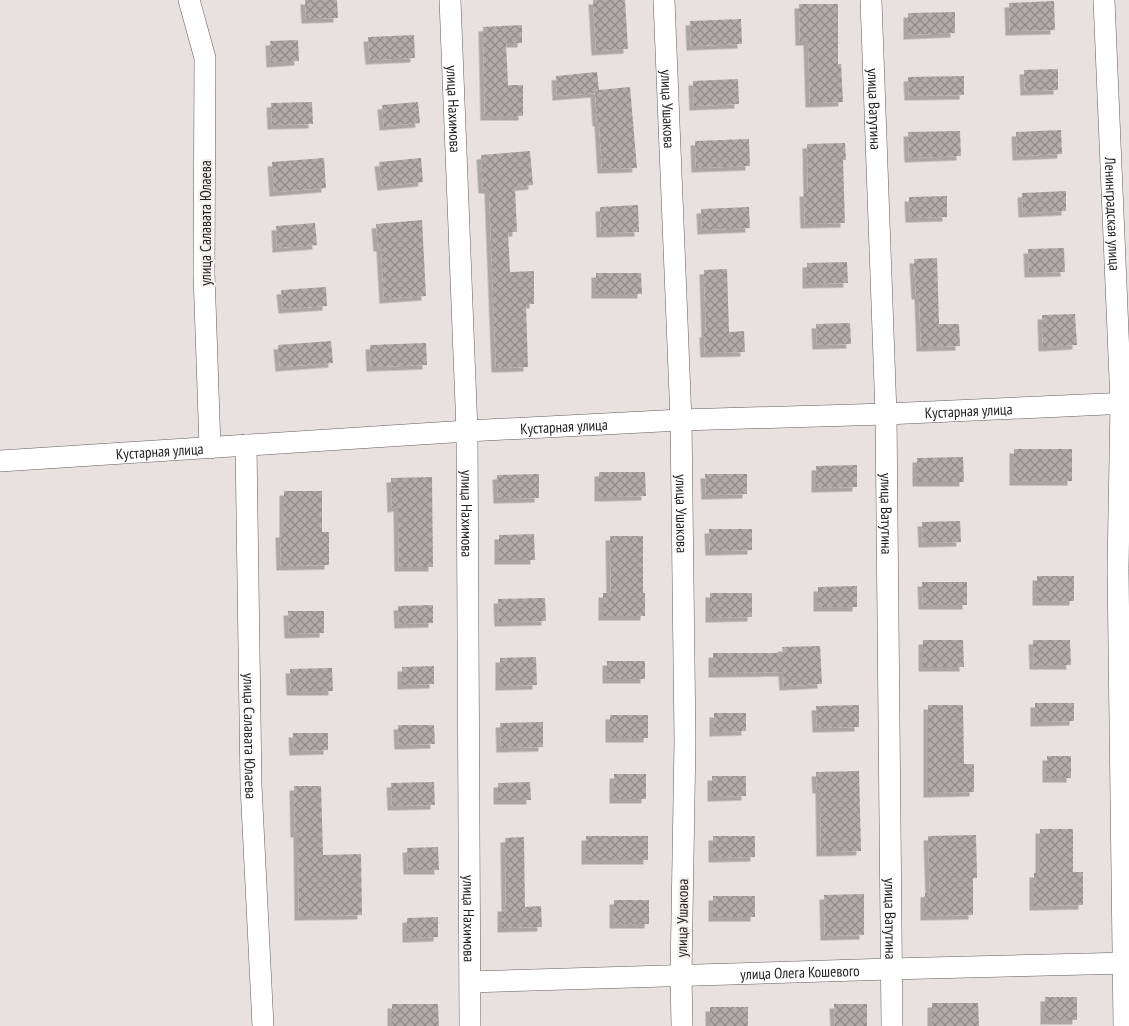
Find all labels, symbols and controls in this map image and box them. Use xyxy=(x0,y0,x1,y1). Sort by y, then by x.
street label: улица Нахимова xyxy=(443,65,466,153)
street label: улица Ватутина xyxy=(864,68,886,150)
street label: улица Ушакова xyxy=(657,69,679,149)
street label: Ленинградская улица xyxy=(1101,156,1125,271)
street label: улица Салавата Юлаева xyxy=(196,160,215,286)
street label: Кустарная улица xyxy=(924,399,1013,422)
street label: Кустарная улица xyxy=(520,414,608,438)
street label: Кустарная улица xyxy=(115,438,204,463)
street label: улица Нахимова xyxy=(458,470,477,557)
street label: улица Ватутина xyxy=(877,473,897,555)
street label: улица Ушакова xyxy=(672,474,692,553)
street label: улица Салавата Юлаева xyxy=(240,673,261,799)
street label: улица Нахимова xyxy=(460,875,479,962)
street label: улица Ушакова xyxy=(672,878,692,958)
street label: улица Ватутина xyxy=(881,878,901,960)
street label: улица Олега Кошевого xyxy=(740,960,860,983)

